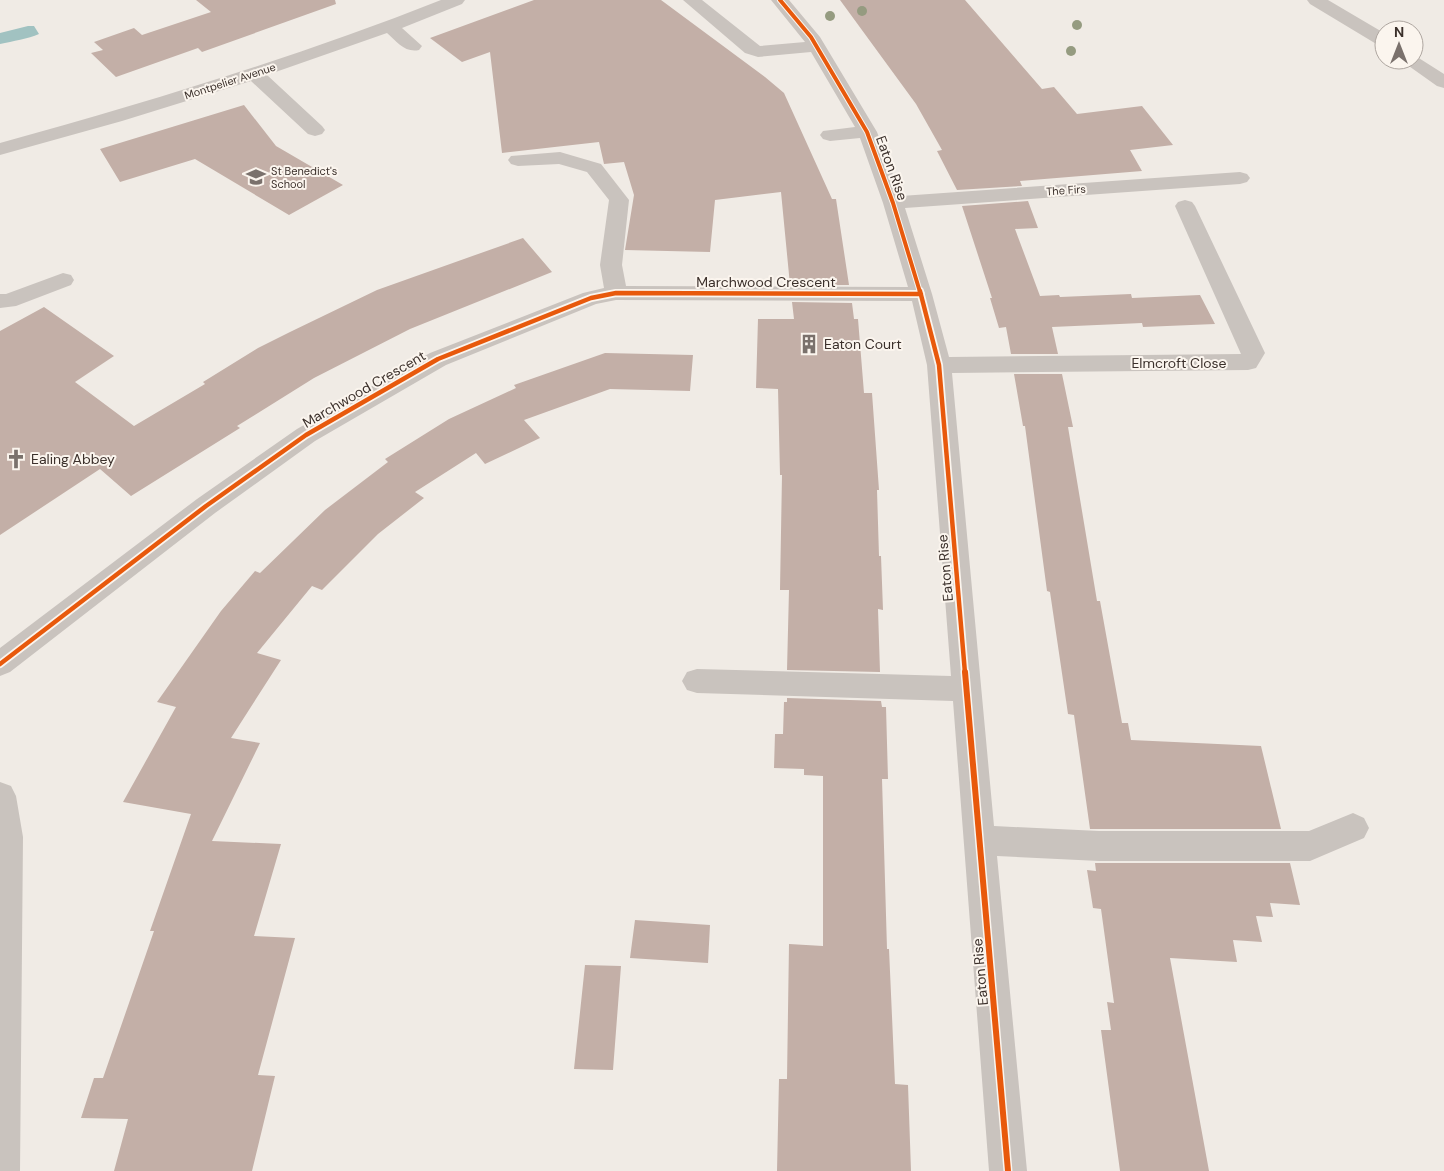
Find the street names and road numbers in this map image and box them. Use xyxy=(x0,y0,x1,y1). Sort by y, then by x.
street label: Montpelier Avenue xyxy=(183,60,277,102)
street label: Eaton Rise xyxy=(872,133,912,203)
street label: The Firs xyxy=(1046,182,1086,198)
street label: Marchwood Crescent xyxy=(696,273,836,291)
street label: Marchwood Crescent xyxy=(299,346,429,432)
street label: Elmcroft Close xyxy=(1131,354,1227,372)
street label: Eaton Rise xyxy=(933,534,957,602)
street label: Eaton Rise xyxy=(968,938,992,1006)

